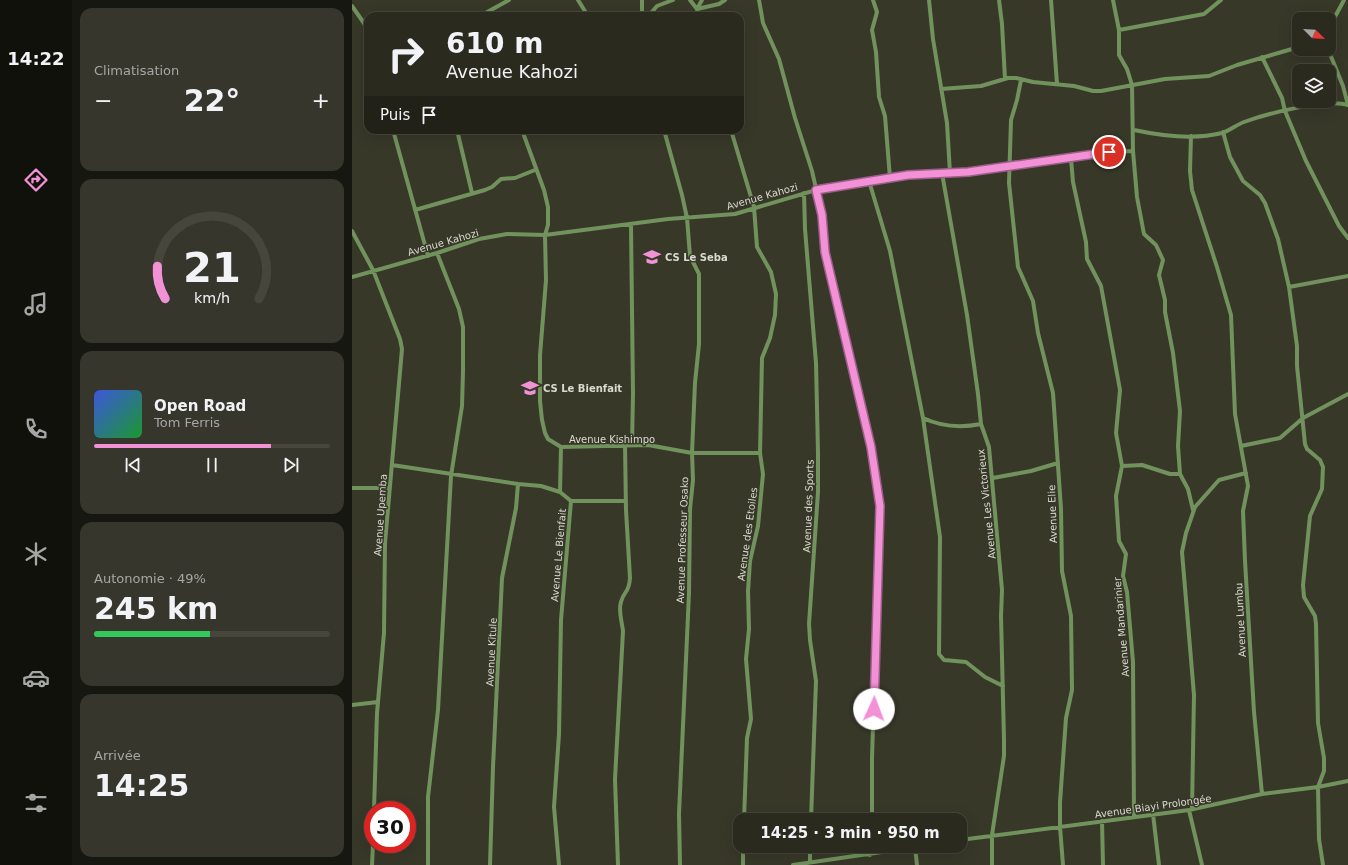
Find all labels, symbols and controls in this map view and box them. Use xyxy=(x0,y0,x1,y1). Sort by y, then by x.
north arrow xyxy=(1292,12,1336,56)
map controls xyxy=(1292,12,1336,108)
text: 610 m xyxy=(446,27,543,60)
icon: right xyxy=(380,28,432,80)
text: 14:22 xyxy=(7,48,65,69)
text: Avenue Kahozi xyxy=(446,61,578,82)
text: Climatisation xyxy=(94,63,179,78)
button: layers xyxy=(1292,64,1336,108)
text: 22° xyxy=(184,83,240,118)
text: − xyxy=(94,88,112,113)
text: + xyxy=(312,88,330,113)
icon: arrive xyxy=(418,104,440,126)
text: Puis xyxy=(380,106,410,124)
pin xyxy=(1092,135,1126,169)
icon: arrive xyxy=(1098,141,1120,163)
icon: directions xyxy=(22,166,50,194)
street label: Avenue Kahozi xyxy=(725,181,799,212)
street label: Avenue Kahozi xyxy=(406,227,480,258)
text: 21 xyxy=(183,243,241,292)
school or university icon: CS Le Seba xyxy=(642,247,662,267)
place label: CS Le Seba xyxy=(665,252,728,263)
icon: music xyxy=(22,290,50,318)
text: km/h xyxy=(194,290,230,306)
school or university icon: CS Le Bienfait xyxy=(520,378,540,398)
place label: CS Le Bienfait xyxy=(543,383,622,394)
text: Open Road xyxy=(154,397,246,415)
icon: phone xyxy=(22,415,50,443)
text: Tom Ferris xyxy=(154,415,220,430)
street label: Avenue Kishimpo xyxy=(569,434,655,445)
street label: Avenue Les Victorieux xyxy=(975,448,998,559)
icon: previous xyxy=(122,454,144,476)
icon: pause xyxy=(201,454,223,476)
icon: next xyxy=(280,454,302,476)
street label: Avenue des Sports xyxy=(801,459,816,553)
street label: Avenue Upemba xyxy=(372,474,389,557)
street label: Avenue Professeur Osako xyxy=(675,476,690,604)
street label: Avenue Elie xyxy=(1046,485,1059,543)
street label: Avenue des Etoiles xyxy=(735,487,760,582)
street label: Avenue Le Bienfait xyxy=(549,508,568,602)
icon: climate xyxy=(22,540,50,568)
text: Autonomie · 49% xyxy=(94,571,206,586)
street label: Avenue Mandarinier xyxy=(1112,576,1131,677)
street label: Avenue Lumbu xyxy=(1233,582,1248,657)
text: 245 km xyxy=(94,591,218,626)
street label: Avenue Kitule xyxy=(484,617,499,687)
icon: car xyxy=(22,664,50,692)
position arrow xyxy=(853,688,895,730)
text: Arrivée xyxy=(94,748,141,763)
text: 14:25 xyxy=(94,768,190,803)
icon: filters xyxy=(22,789,50,817)
street label: Avenue Biayi Prolongée xyxy=(1094,793,1212,820)
speed limit sign: 30 xyxy=(364,801,416,853)
text: 14:25 · 3 min · 950 m xyxy=(760,824,940,842)

